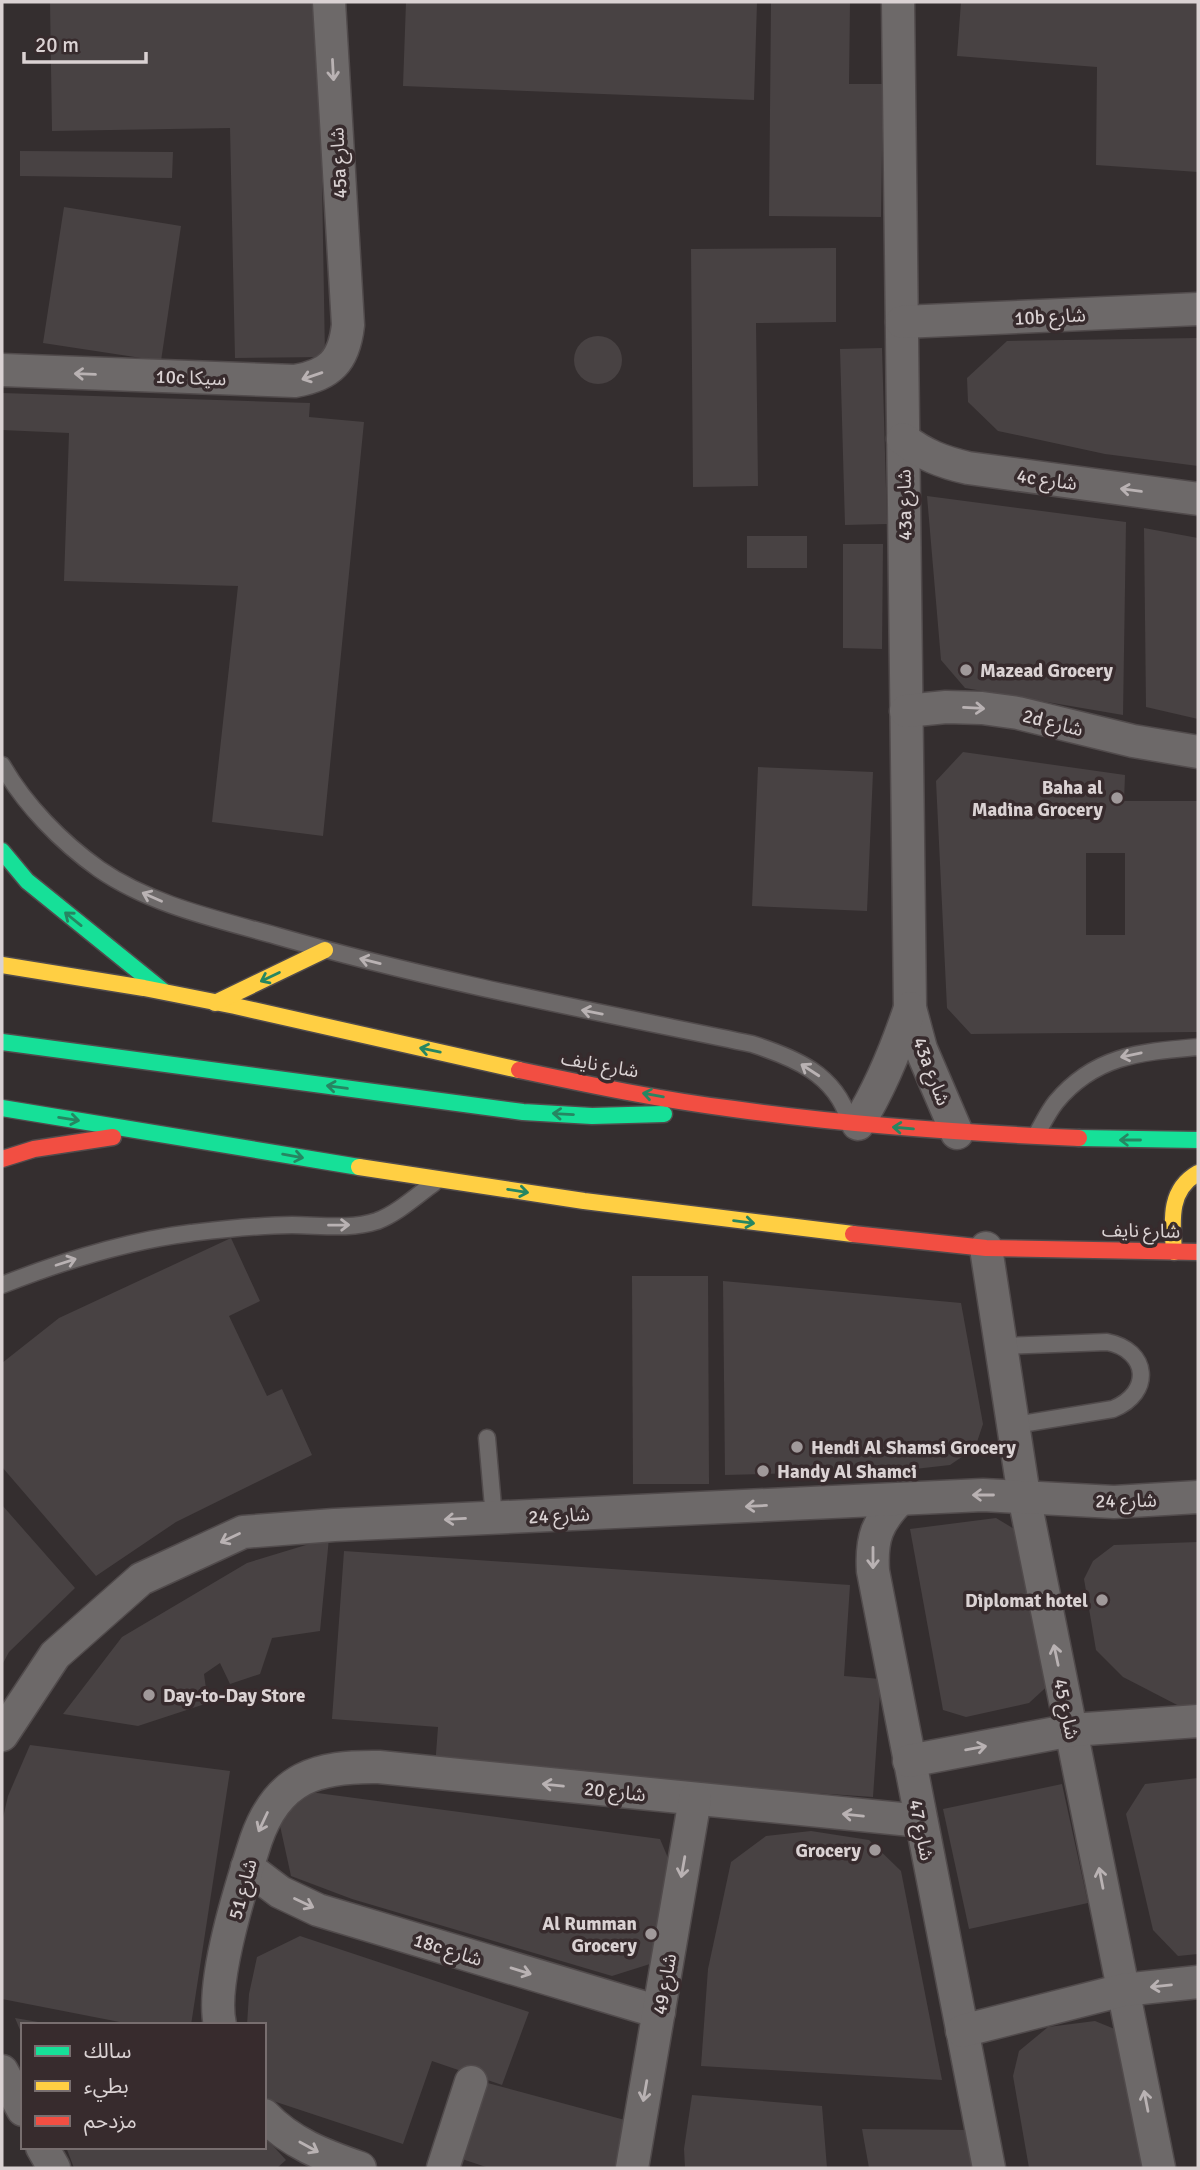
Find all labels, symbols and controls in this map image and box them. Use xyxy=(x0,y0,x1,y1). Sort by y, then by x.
scale bar xyxy=(24,21,147,65)
text: 20 m xyxy=(35,32,79,58)
one-way arrow xyxy=(327,58,340,81)
street label: 45a شارع xyxy=(325,127,354,199)
street label: 10b شارع xyxy=(1014,303,1087,332)
street label: 10c سيكا xyxy=(155,365,227,391)
one-way arrow xyxy=(74,367,97,380)
one-way arrow xyxy=(301,371,323,383)
street label: 4c شارع xyxy=(1015,464,1078,497)
street label: 43a شارع xyxy=(892,469,919,541)
one-way arrow xyxy=(1120,483,1143,496)
place label: Mazead Grocery xyxy=(980,659,1114,683)
marker: Mazead Grocery xyxy=(958,662,974,678)
one-way arrow xyxy=(962,702,985,715)
street label: 2d شارع xyxy=(1020,704,1086,743)
place label: Baha al Madina Grocery xyxy=(972,776,1104,822)
marker: Baha al Madina Grocery xyxy=(1109,790,1125,806)
one-way arrow xyxy=(142,890,164,903)
one-way arrow xyxy=(65,911,83,926)
one-way arrow xyxy=(359,954,382,967)
one-way arrow xyxy=(260,970,281,984)
one-way arrow xyxy=(581,1005,604,1018)
street label: 43a شارع xyxy=(906,1034,955,1109)
one-way arrow xyxy=(419,1043,442,1056)
street label: شارع نايف xyxy=(559,1046,641,1085)
one-way arrow xyxy=(1120,1049,1143,1063)
one-way arrow xyxy=(801,1063,821,1077)
one-way arrow xyxy=(326,1080,349,1093)
one-way arrow xyxy=(642,1088,665,1101)
one-way arrow xyxy=(552,1108,575,1121)
one-way arrow xyxy=(57,1113,80,1126)
one-way arrow xyxy=(892,1121,915,1134)
one-way arrow xyxy=(1119,1133,1142,1147)
one-way arrow xyxy=(282,1150,304,1163)
one-way arrow xyxy=(506,1185,529,1198)
one-way arrow xyxy=(732,1215,755,1228)
street label: شارع نايف xyxy=(1102,1218,1180,1245)
one-way arrow xyxy=(327,1219,350,1232)
one-way arrow xyxy=(55,1254,77,1267)
place label: Hendi Al Shamsi Grocery xyxy=(811,1436,1016,1460)
marker: Hendi Al Shamsi Grocery xyxy=(789,1439,805,1455)
place label: Handy Al Shamci xyxy=(777,1460,917,1484)
marker: Handy Al Shamci xyxy=(755,1463,771,1479)
one-way arrow xyxy=(972,1488,995,1502)
street label: شارع 24 xyxy=(1095,1488,1157,1515)
one-way arrow xyxy=(745,1499,768,1512)
street label: شارع 24 xyxy=(528,1502,591,1531)
one-way arrow xyxy=(444,1513,467,1526)
one-way arrow xyxy=(220,1532,241,1545)
one-way arrow xyxy=(866,1547,879,1570)
place label: Diplomat hotel xyxy=(965,1589,1088,1613)
marker: Diplomat hotel xyxy=(1094,1592,1110,1608)
one-way arrow xyxy=(1049,1644,1063,1667)
street label: شارع 45 xyxy=(1047,1677,1084,1742)
place label: Day-to-Day Store xyxy=(163,1684,305,1708)
marker: Day-to-Day Store xyxy=(141,1687,157,1703)
one-way arrow xyxy=(964,1741,987,1754)
street label: شارع 20 xyxy=(583,1777,647,1808)
one-way arrow xyxy=(542,1778,565,1791)
street label: شارع 47 xyxy=(902,1798,939,1863)
one-way arrow xyxy=(842,1808,865,1821)
one-way arrow xyxy=(256,1811,269,1832)
place label: Grocery xyxy=(795,1839,862,1863)
marker: Grocery xyxy=(867,1842,883,1858)
one-way arrow xyxy=(676,1855,689,1877)
street label: شارع 51 xyxy=(223,1856,264,1922)
one-way arrow xyxy=(1094,1867,1107,1890)
one-way arrow xyxy=(293,1897,314,1910)
place label: Al Rumman Grocery xyxy=(542,1912,638,1958)
marker: Al Rumman Grocery xyxy=(643,1926,659,1942)
street label: 18c شارع xyxy=(410,1928,485,1973)
street label: شارع 49 xyxy=(648,1952,683,2017)
one-way arrow xyxy=(510,1965,532,1978)
one-way arrow xyxy=(1150,1980,1172,1993)
legend xyxy=(21,2023,266,2149)
text: سالك xyxy=(84,2038,131,2064)
text: بطيء xyxy=(84,2073,129,2102)
one-way arrow xyxy=(638,2079,651,2102)
one-way arrow xyxy=(1138,2090,1152,2113)
text: مزدحم xyxy=(84,2108,137,2136)
one-way arrow xyxy=(298,2140,318,2154)

